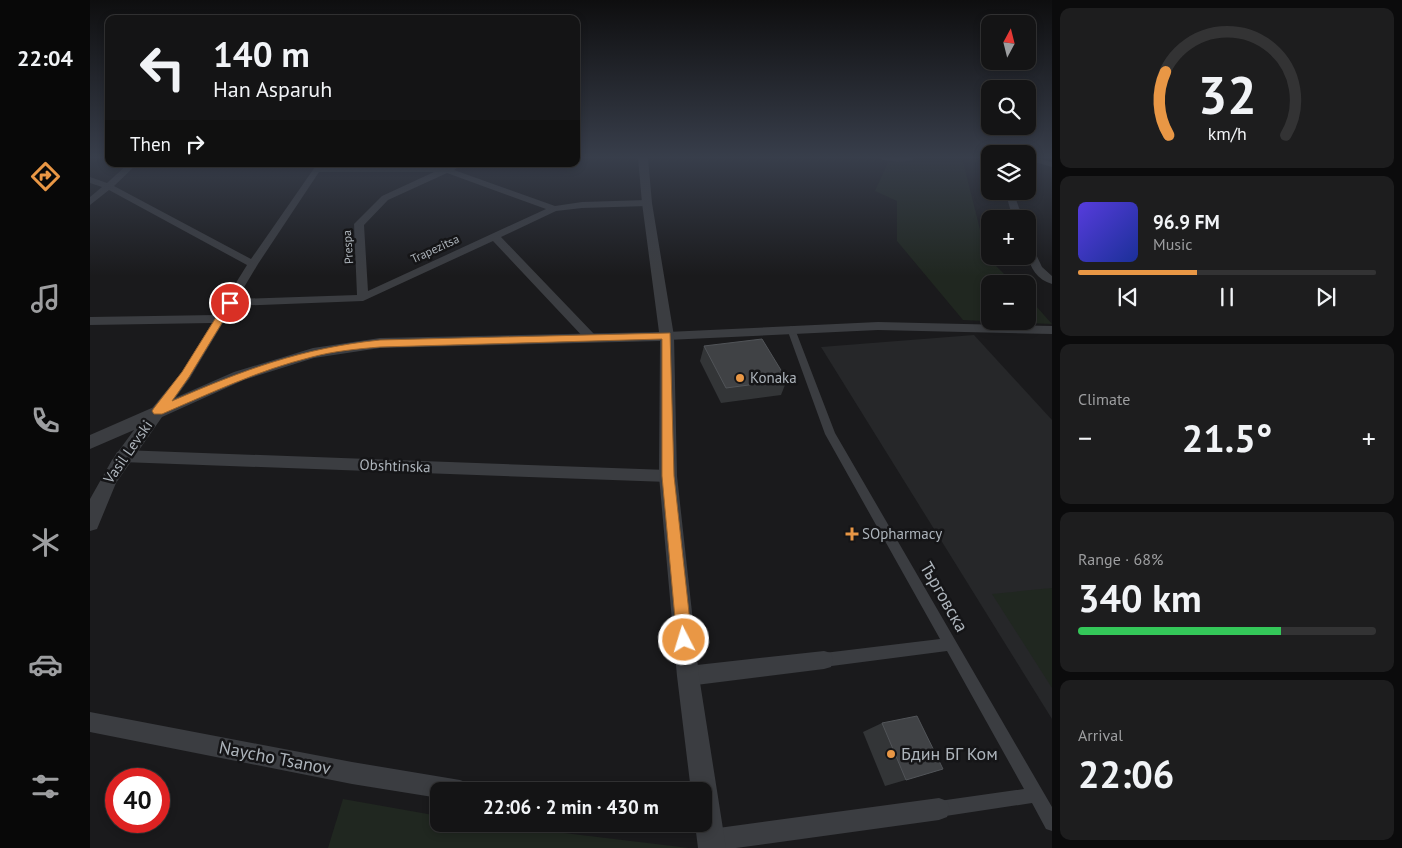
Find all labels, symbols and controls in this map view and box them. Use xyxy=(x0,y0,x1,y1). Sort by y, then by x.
north arrow xyxy=(981,15,1036,70)
map controls xyxy=(981,15,1036,330)
text: 140 m xyxy=(213,31,310,77)
icon: left xyxy=(130,35,195,100)
text: 22:04 xyxy=(17,44,73,72)
text: 32 xyxy=(1198,61,1256,128)
text: Han Asparuh xyxy=(213,75,332,103)
button: search xyxy=(981,80,1036,135)
text: km/h xyxy=(1207,122,1247,145)
icon: right xyxy=(181,130,209,158)
text: Then xyxy=(130,132,171,156)
button: layers xyxy=(981,145,1036,200)
icon: directions xyxy=(28,159,63,194)
button: + xyxy=(981,210,1036,265)
text: 96.9 FM xyxy=(1153,210,1220,234)
street label: Prespa xyxy=(339,230,356,265)
street label: Trapezitsa xyxy=(408,231,461,266)
text: Music xyxy=(1153,234,1193,254)
button: − xyxy=(981,275,1036,330)
icon: music xyxy=(28,281,63,316)
pin xyxy=(209,282,251,324)
icon: previous xyxy=(1114,283,1142,311)
icon: pause xyxy=(1213,283,1241,311)
icon: next xyxy=(1312,283,1340,311)
icon: arrive xyxy=(216,289,244,317)
place label: Konaka xyxy=(750,368,797,387)
marker: Konaka xyxy=(734,372,746,384)
text: Climate xyxy=(1078,389,1130,409)
icon: phone xyxy=(28,403,63,438)
text: 21.5° xyxy=(1182,413,1272,462)
street label: Vasil Levski xyxy=(98,416,156,488)
text: − xyxy=(1078,419,1092,456)
text: + xyxy=(1362,419,1376,456)
street label: Obshtinska xyxy=(359,455,431,476)
place label: SOpharmacy xyxy=(862,524,942,543)
icon: climate xyxy=(28,525,63,560)
marker: SOpharmacy xyxy=(846,528,858,540)
text: Range · 68% xyxy=(1078,549,1163,569)
street label: Търговска xyxy=(915,558,974,636)
text: 340 km xyxy=(1078,573,1202,622)
position arrow xyxy=(657,613,709,665)
icon: car xyxy=(28,647,63,682)
text: Arrival xyxy=(1078,725,1123,745)
street label: Naycho Tsanov xyxy=(217,735,333,780)
place label: Бдин БГ Ком xyxy=(901,742,998,765)
marker: Бдин БГ Ком xyxy=(885,748,897,760)
text: 22:06 xyxy=(1078,749,1174,798)
speed limit sign: 40 xyxy=(105,768,170,833)
icon: filters xyxy=(28,769,63,804)
text: 22:06 · 2 min · 430 m xyxy=(483,795,659,819)

